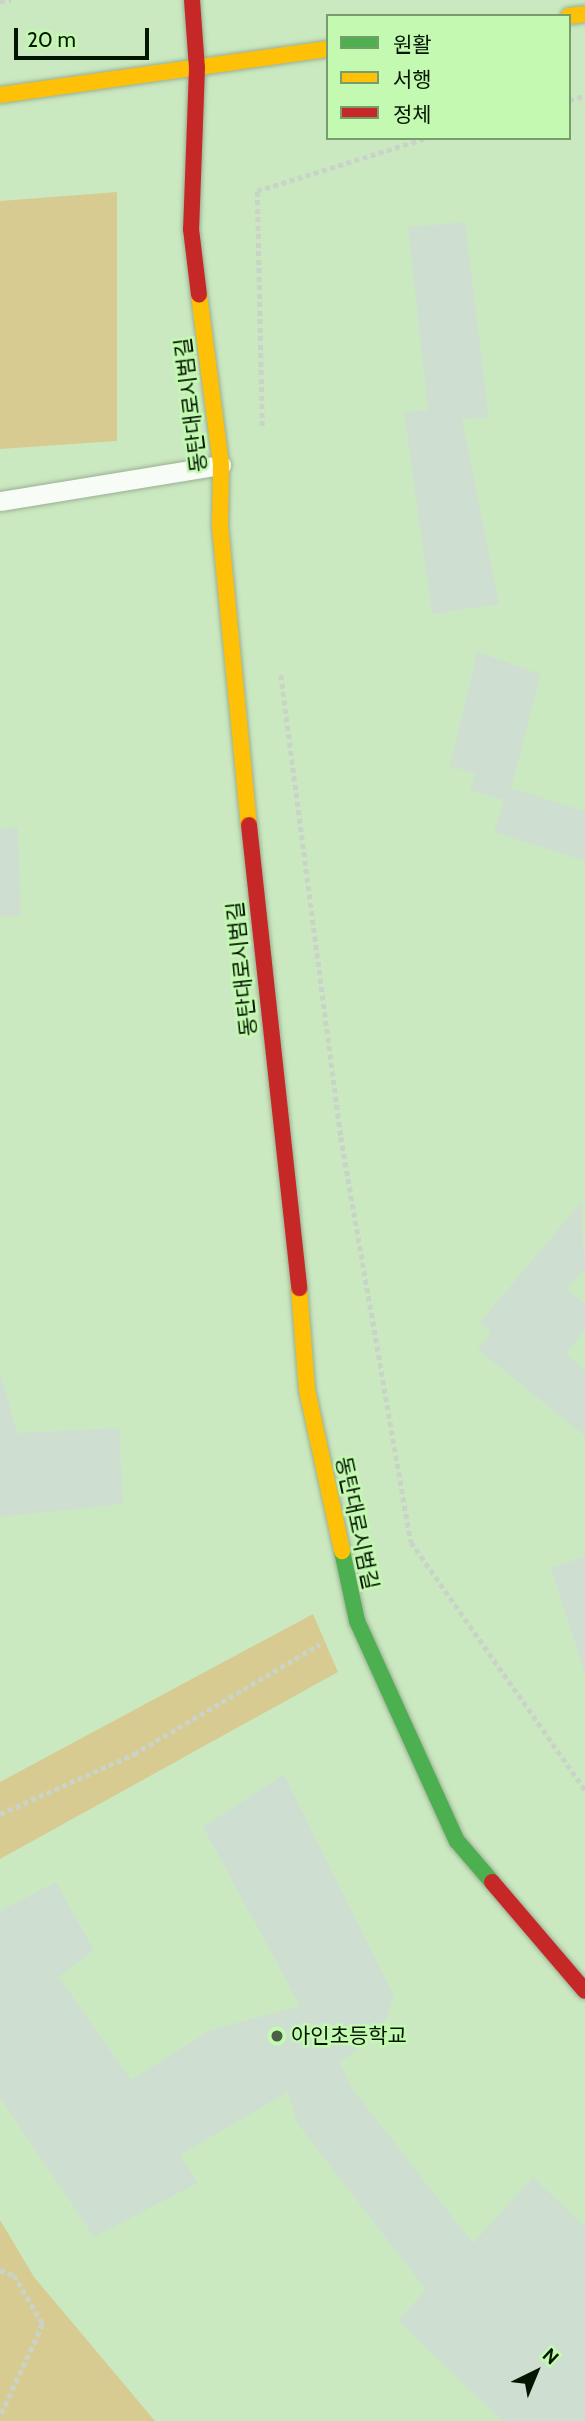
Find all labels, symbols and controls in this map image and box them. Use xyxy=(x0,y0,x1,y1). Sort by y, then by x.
scale bar xyxy=(18,14,152,58)
legend xyxy=(326,14,571,140)
text: 20 m xyxy=(27,27,76,52)
text: 원활 xyxy=(393,32,432,57)
text: 서행 xyxy=(393,67,432,92)
text: 정체 xyxy=(393,102,432,127)
street label: 동탄대로시범길 xyxy=(170,336,212,474)
street label: 동탄대로시범길 xyxy=(222,900,262,1038)
street label: 동탄대로시범길 xyxy=(331,1454,383,1592)
place label: 아인초등학교 xyxy=(291,2023,407,2049)
marker: 아인초등학교 xyxy=(269,2028,285,2044)
north arrow xyxy=(501,2337,571,2407)
text: N xyxy=(538,2343,563,2369)

